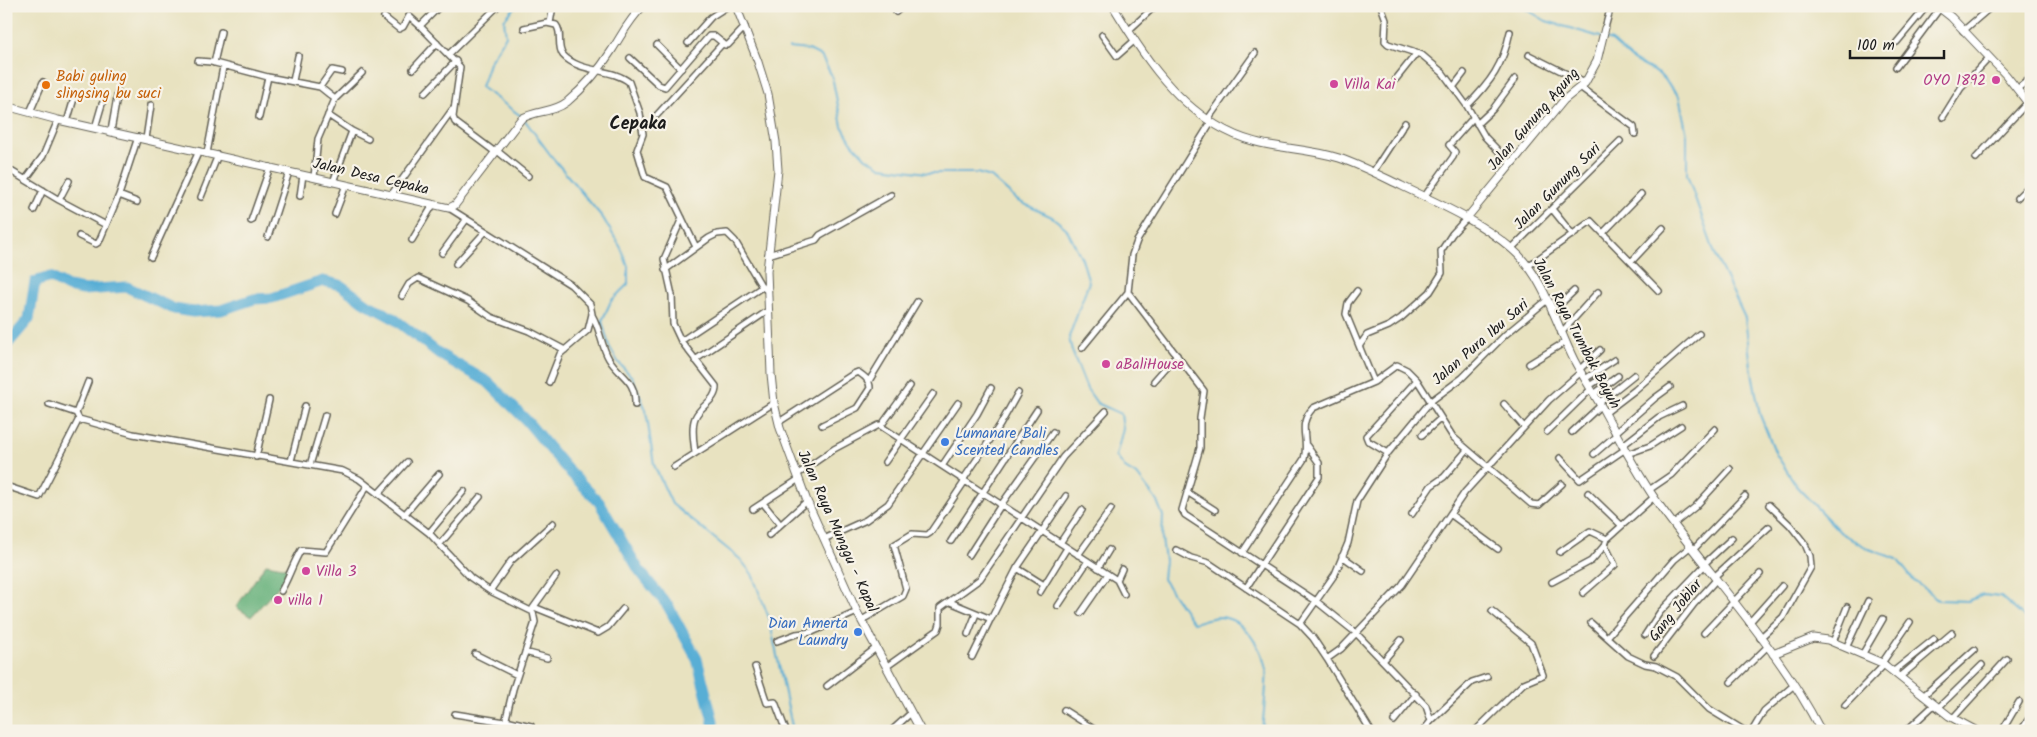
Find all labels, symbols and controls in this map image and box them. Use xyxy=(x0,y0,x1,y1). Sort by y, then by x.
scale bar xyxy=(1850,28,1943,60)
text: 100 m xyxy=(1857,34,1895,58)
street label: Jalan Gunung Agung xyxy=(1482,63,1585,177)
place label: Babi guling slingsing bu suci xyxy=(56,65,162,106)
place label: OYO 1892 xyxy=(1923,69,1986,93)
place label: Villa Kai xyxy=(1344,73,1397,97)
marker: OYO 1892 xyxy=(1990,74,2002,86)
marker: Villa Kai xyxy=(1328,78,1340,90)
marker: Babi guling slingsing bu suci xyxy=(40,79,52,91)
district label: Cepaka xyxy=(610,110,666,139)
street label: Jalan Gunung Sari xyxy=(1509,137,1608,236)
street label: Jalan Desa Cepaka xyxy=(310,152,431,202)
street label: Jalan Raya Tumbak Bayuh xyxy=(1526,253,1626,414)
street label: Jalan Pura Ibu Sari xyxy=(1427,293,1535,392)
place label: aBaliHouse xyxy=(1116,353,1184,377)
marker: aBaliHouse xyxy=(1100,358,1112,370)
place label: Lumanare Bali Scented Candles xyxy=(955,422,1059,463)
marker: Lumanare Bali Scented Candles xyxy=(939,436,951,448)
street label: Jalan Raya Munggu - Kapal xyxy=(790,446,884,617)
place label: Villa 3 xyxy=(316,560,357,584)
marker: Villa 3 xyxy=(300,565,312,577)
street label: Gang Joblar xyxy=(1643,573,1709,647)
place label: villa 1 xyxy=(288,589,323,613)
marker: villa 1 xyxy=(272,594,284,606)
place label: Dian Amerta Laundry xyxy=(768,612,849,653)
marker: Dian Amerta Laundry xyxy=(852,626,864,638)

